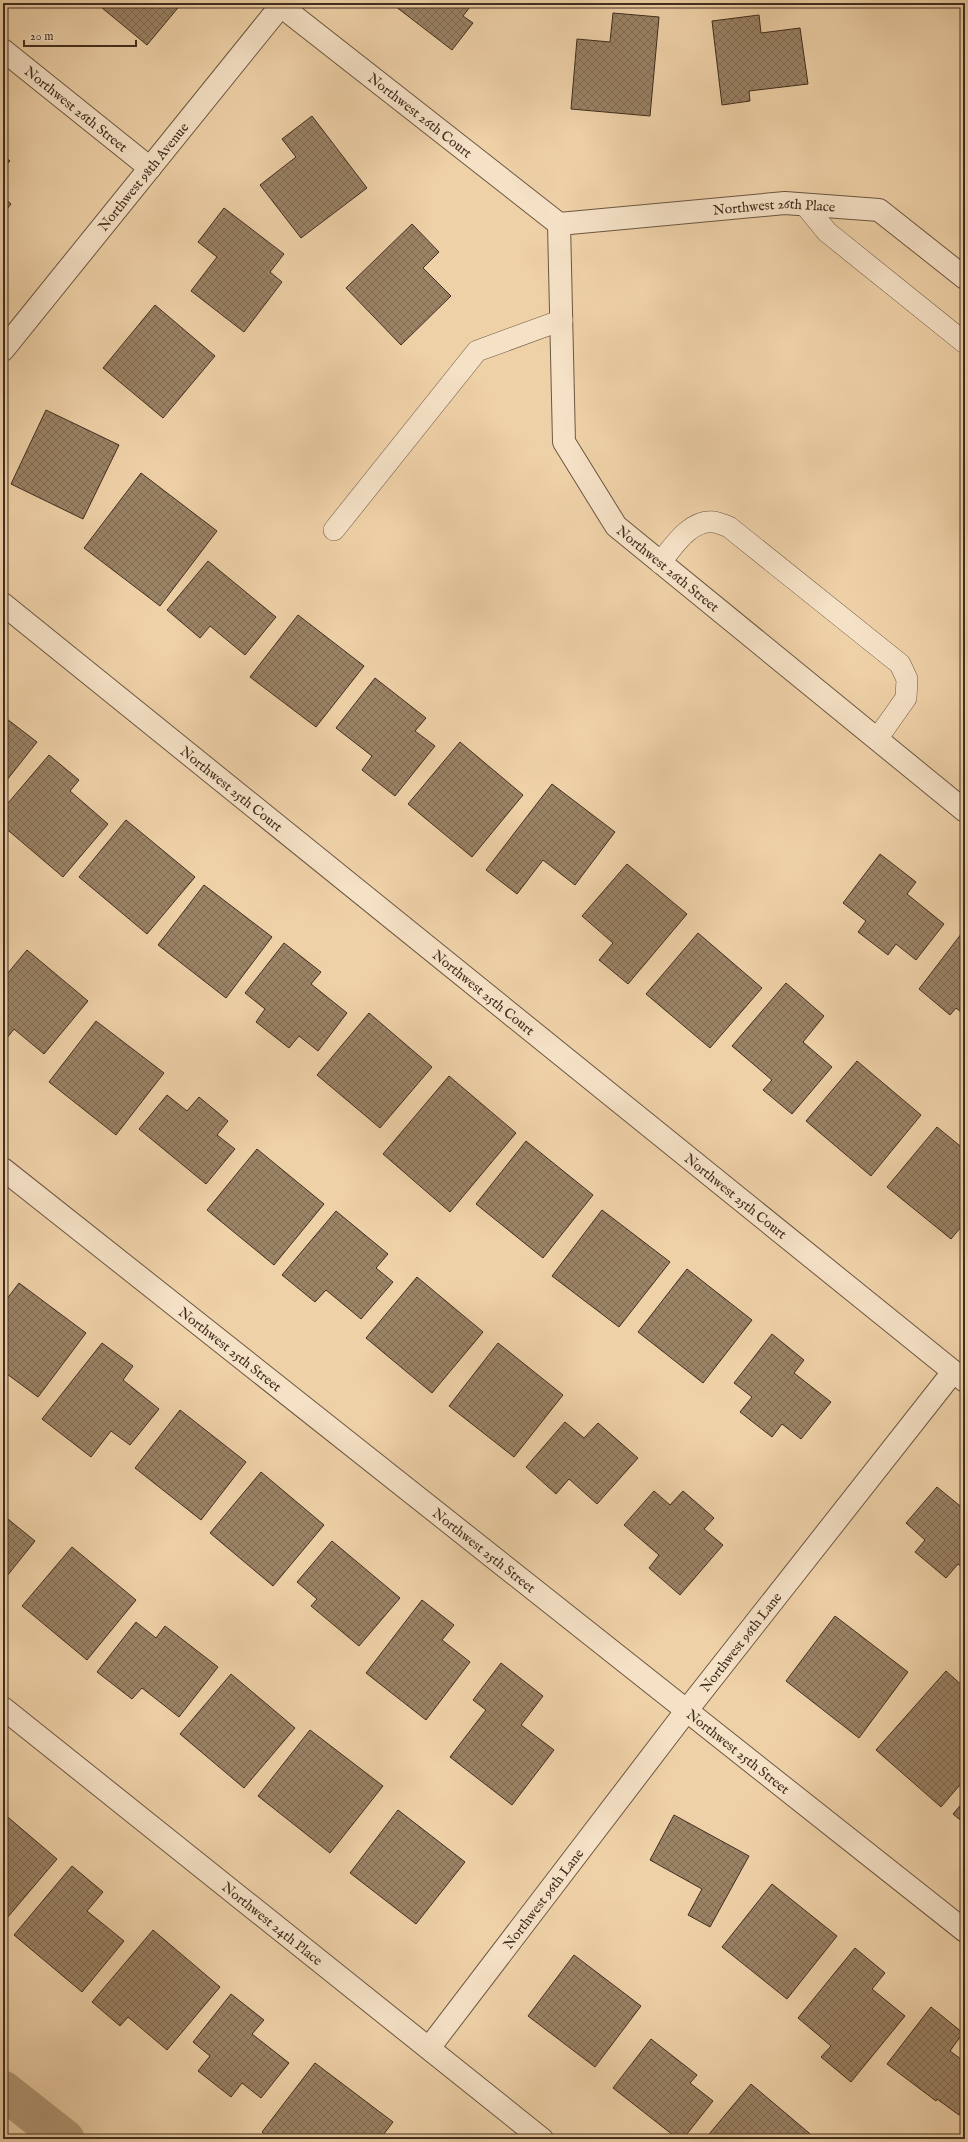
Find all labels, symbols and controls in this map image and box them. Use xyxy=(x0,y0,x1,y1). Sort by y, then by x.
scale bar xyxy=(24,22,136,48)
text: 20 m xyxy=(30,29,53,44)
street label: Northwest 26th Street xyxy=(20,63,131,157)
street label: Northwest 26th Court xyxy=(364,70,475,162)
street label: Northwest 98th Avenue xyxy=(95,119,193,235)
street label: Northwest 26th Place xyxy=(712,195,837,220)
street label: Northwest 26th Street xyxy=(612,522,723,617)
street label: Northwest 25th Court xyxy=(176,743,286,836)
street label: Northwest 25th Court xyxy=(428,946,538,1040)
street label: Northwest 25th Court xyxy=(680,1150,790,1244)
street label: Northwest 25th Street xyxy=(175,1303,285,1396)
street label: Northwest 25th Street xyxy=(428,1505,539,1597)
street label: Northwest 96th Lane xyxy=(697,1588,787,1696)
street label: Northwest 25th Street xyxy=(682,1706,793,1799)
street label: Northwest 96th Lane xyxy=(500,1845,588,1953)
street label: Northwest 24th Place xyxy=(218,1878,326,1970)

